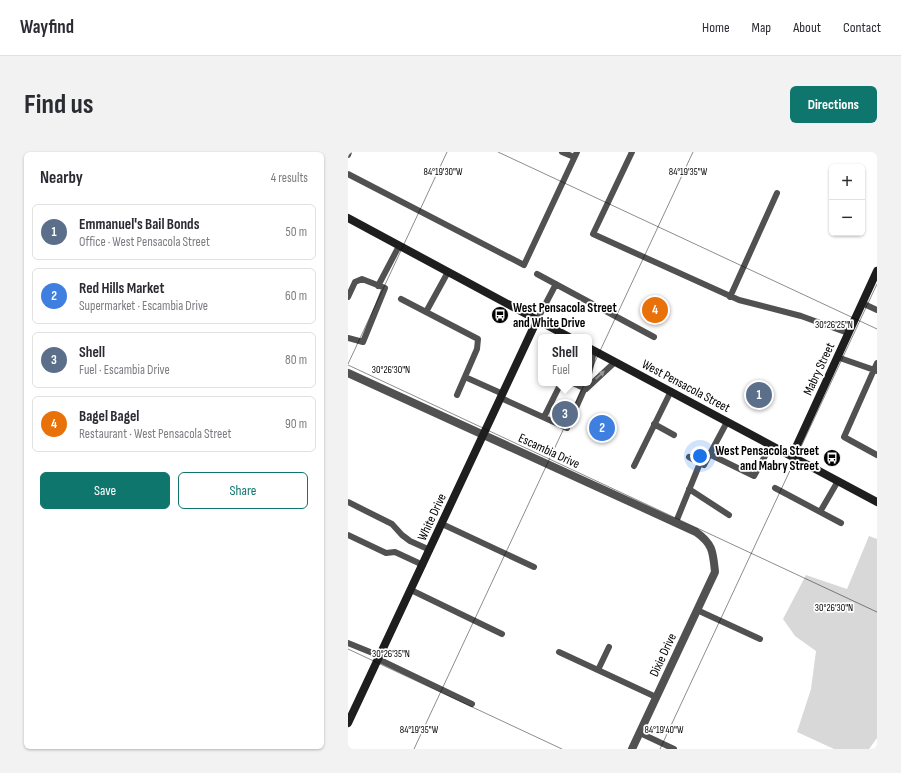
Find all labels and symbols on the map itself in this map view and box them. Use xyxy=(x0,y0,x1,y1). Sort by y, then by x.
text: 84°19'30"W xyxy=(424,166,463,178)
text: 84°19'35"W xyxy=(669,166,708,178)
pin: 4 xyxy=(642,295,668,325)
place label: West Pensacola Street and White Drive xyxy=(513,300,617,331)
bus stop icon: West Pensacola Street and White Drive xyxy=(490,305,510,325)
text: 30°26'25"N xyxy=(815,319,853,331)
street label: Mabry Street xyxy=(800,340,838,398)
street label: West Pensacola Street xyxy=(639,356,733,416)
text: 30°26'30"N xyxy=(372,364,410,376)
one-way arrow xyxy=(595,371,606,380)
pin: 1 xyxy=(746,380,772,410)
pin: 3 xyxy=(552,399,578,429)
pin: 2 xyxy=(589,413,615,443)
street label: Escambia Drive xyxy=(516,430,582,472)
place label: West Pensacola Street and Mabry Street xyxy=(715,443,820,474)
your location xyxy=(690,446,710,466)
bus stop icon: West Pensacola Street and Mabry Street xyxy=(822,448,842,468)
street label: White Drive xyxy=(414,491,450,543)
text: 30°26'30"N xyxy=(815,602,853,614)
street label: Dixie Drive xyxy=(646,631,680,679)
text: 30°26'35"N xyxy=(372,648,410,660)
text: 84°19'35"W xyxy=(400,724,439,736)
text: 84°19'40"W xyxy=(645,724,684,736)

